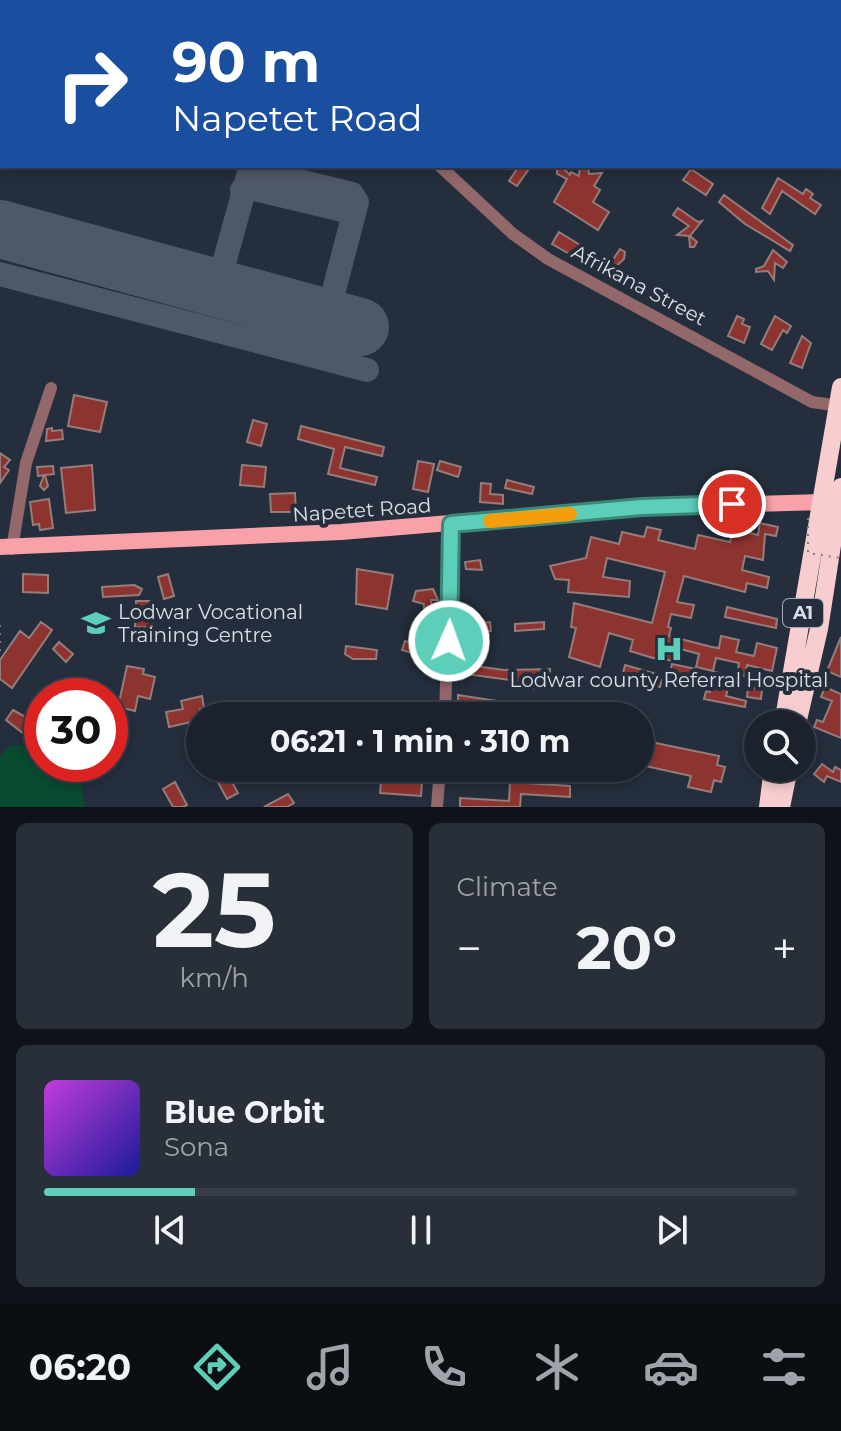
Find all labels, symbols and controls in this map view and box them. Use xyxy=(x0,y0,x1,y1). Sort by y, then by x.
text: 90 m xyxy=(172,28,320,96)
icon: right xyxy=(40,32,144,136)
text: Napetet Road xyxy=(172,96,423,140)
street label: Afrikana Street xyxy=(568,239,710,331)
pin xyxy=(698,470,766,538)
icon: arrive xyxy=(710,482,754,526)
street label: Napetet Road xyxy=(292,493,432,527)
position arrow xyxy=(407,599,491,683)
road number: A1 xyxy=(783,599,823,627)
place label: Lodwar Vocational Training Centre xyxy=(118,600,303,647)
school or university icon: Lodwar Vocational Training Centre xyxy=(81,608,111,638)
hospital icon: Lodwar county Referral Hospital xyxy=(654,634,684,664)
place label: Lodwar county Referral Hospital xyxy=(510,668,829,692)
speed limit sign: 30 xyxy=(24,678,128,782)
map controls xyxy=(744,710,816,782)
button: search xyxy=(744,710,816,782)
text: 06:21 · 1 min · 310 m xyxy=(270,723,570,760)
text: 25 xyxy=(153,846,276,973)
text: Climate xyxy=(457,871,558,903)
text: 20° xyxy=(576,911,677,984)
text: − xyxy=(457,921,482,975)
text: + xyxy=(772,921,797,975)
text: km/h xyxy=(180,962,249,994)
text: Blue Orbit xyxy=(164,1094,325,1131)
text: Sona xyxy=(164,1131,229,1163)
icon: previous xyxy=(148,1208,192,1252)
icon: pause xyxy=(399,1208,443,1252)
icon: next xyxy=(650,1208,694,1252)
icon: directions xyxy=(189,1339,245,1395)
icon: music xyxy=(302,1339,358,1395)
icon: phone xyxy=(416,1339,472,1395)
icon: climate xyxy=(529,1339,585,1395)
icon: car xyxy=(643,1339,699,1395)
icon: filters xyxy=(756,1339,812,1395)
text: 06:20 xyxy=(29,1345,131,1389)

